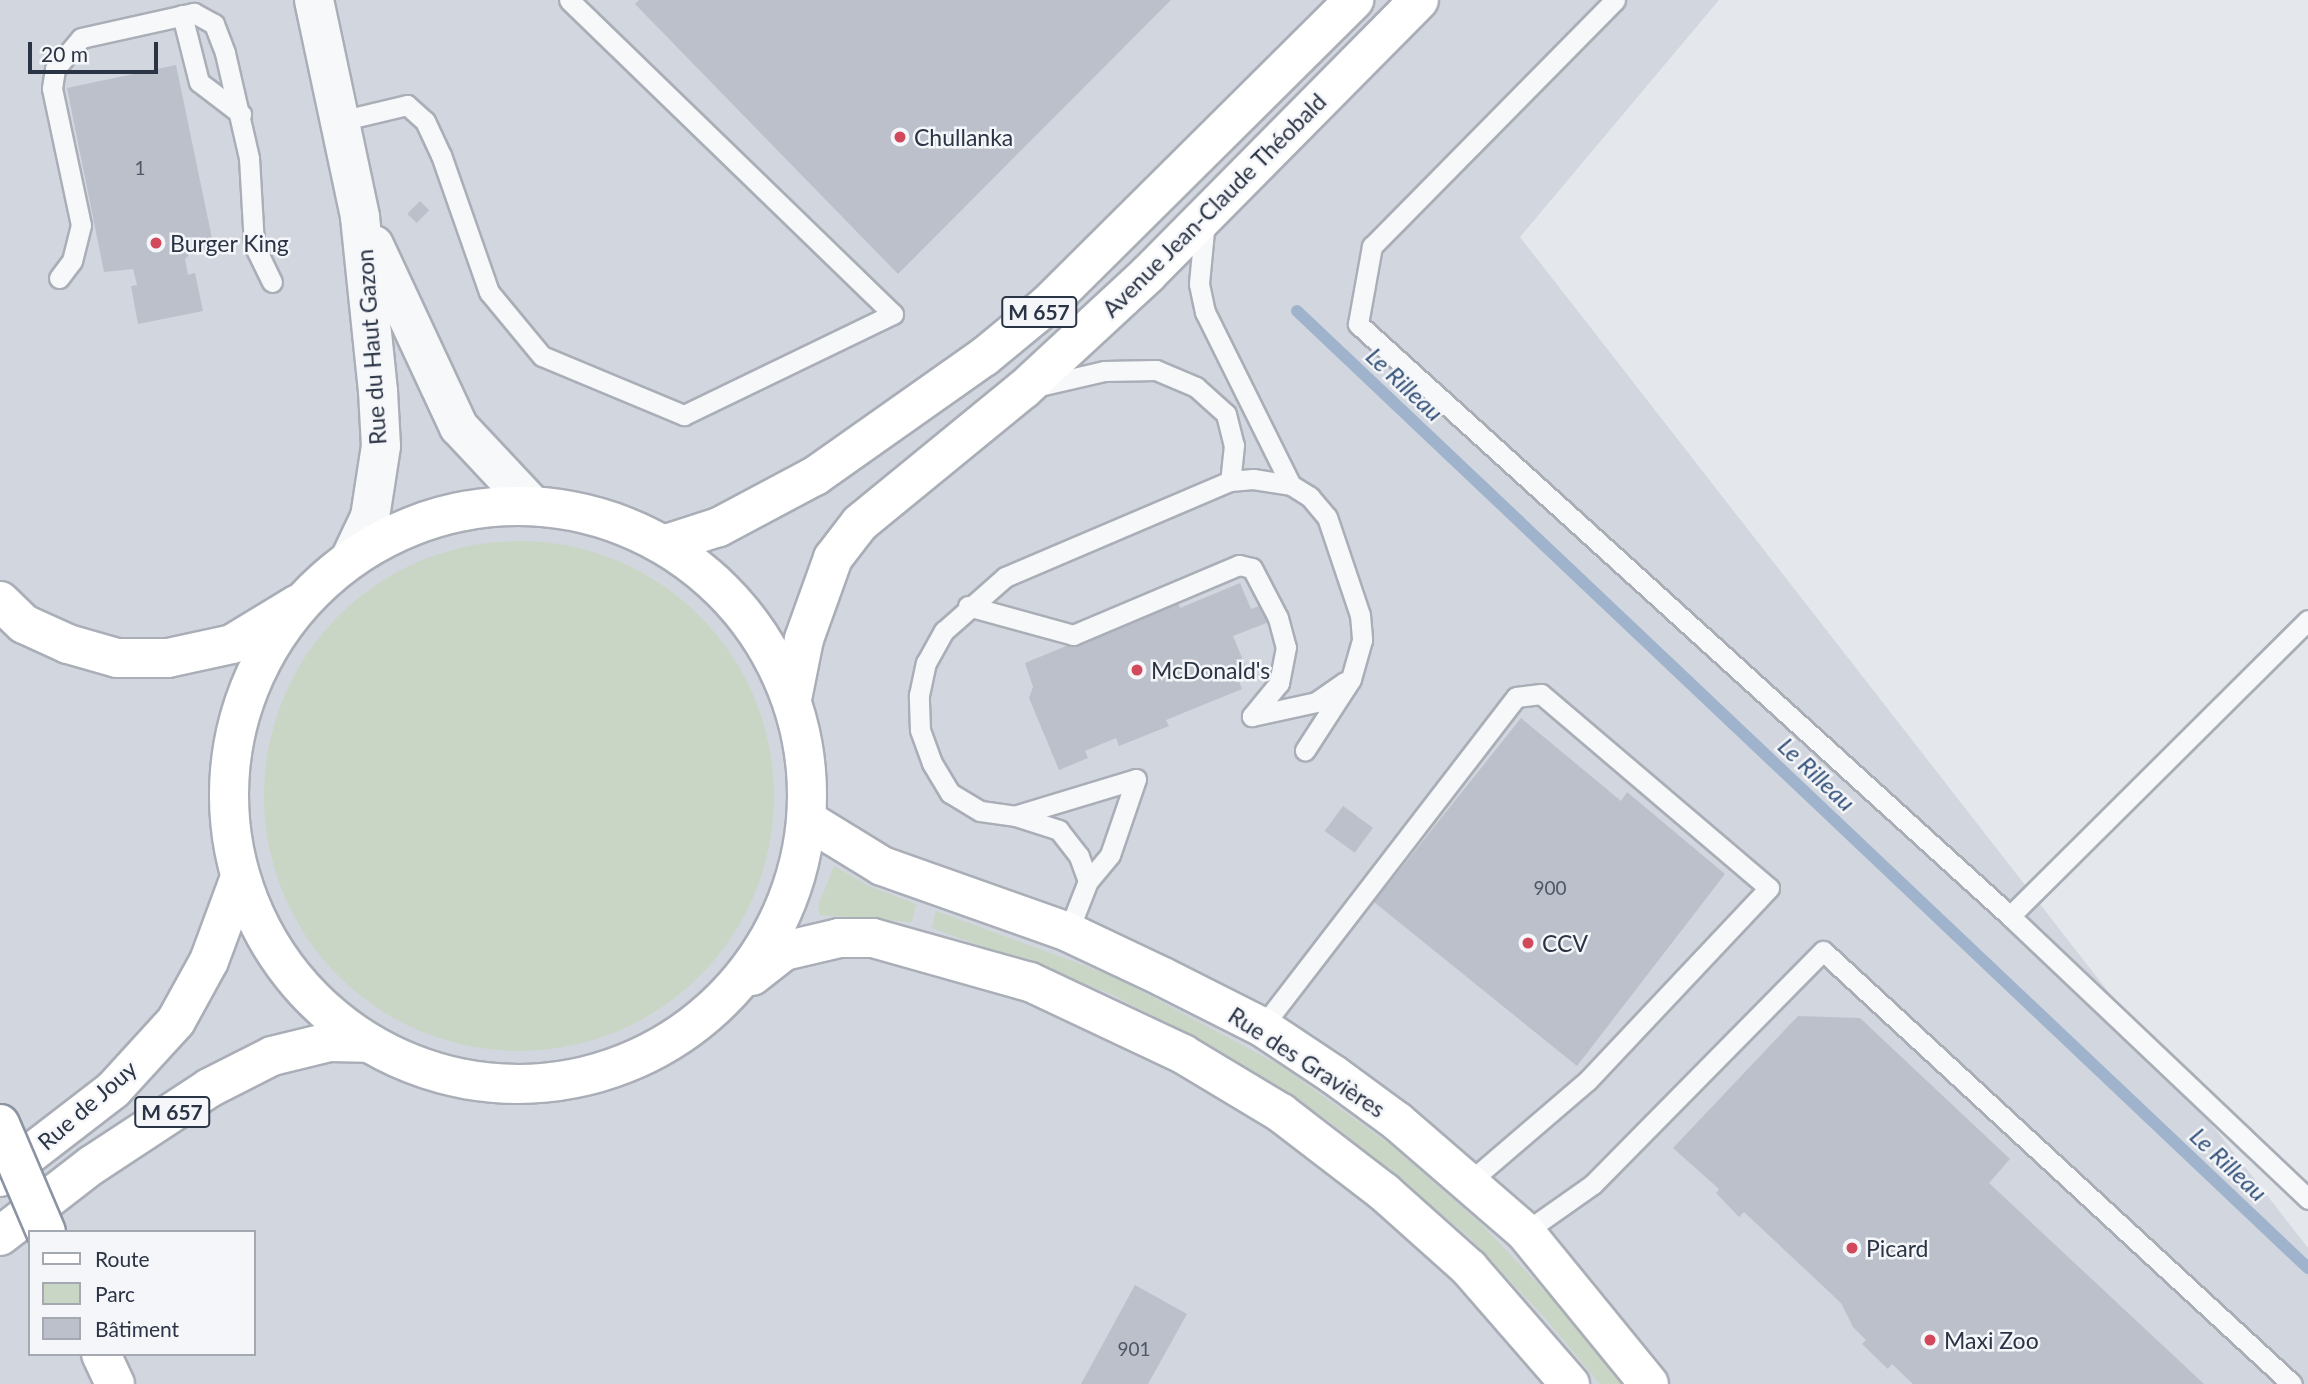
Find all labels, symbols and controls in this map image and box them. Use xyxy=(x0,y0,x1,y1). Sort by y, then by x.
scale bar xyxy=(32,28,161,72)
text: 20 m xyxy=(41,41,88,66)
street label: Avenue Jean-Claude Théobald xyxy=(1096,87,1332,323)
place label: Chullanka xyxy=(914,123,1013,151)
marker: Chullanka xyxy=(892,129,908,145)
house number: 1 xyxy=(134,157,146,179)
place label: Burger King xyxy=(170,229,289,257)
marker: Burger King xyxy=(148,235,164,251)
street label: Rue du Haut Gazon xyxy=(350,248,392,446)
road number: M 657 xyxy=(1000,294,1078,330)
water label: Le Rilleau xyxy=(1361,341,1449,427)
place label: McDonald's xyxy=(1151,656,1270,684)
marker: McDonald's xyxy=(1129,662,1145,678)
water label: Le Rilleau xyxy=(1773,731,1861,817)
house number: 900 xyxy=(1533,877,1567,899)
place label: CCV xyxy=(1542,929,1588,957)
marker: CCV xyxy=(1520,935,1536,951)
street label: Rue des Gravières xyxy=(1224,1001,1390,1123)
street label: Rue de Jouy xyxy=(32,1054,142,1156)
road number: M 657 xyxy=(134,1094,210,1130)
water label: Le Rilleau xyxy=(2185,1121,2273,1207)
legend xyxy=(28,1230,256,1356)
place label: Picard xyxy=(1866,1234,1928,1262)
marker: Picard xyxy=(1844,1240,1860,1256)
text: Route xyxy=(95,1246,150,1271)
text: Parc xyxy=(95,1281,135,1306)
text: Bâtiment xyxy=(95,1316,179,1341)
place label: Maxi Zoo xyxy=(1944,1326,2039,1354)
marker: Maxi Zoo xyxy=(1922,1332,1938,1348)
house number: 901 xyxy=(1117,1338,1151,1360)

